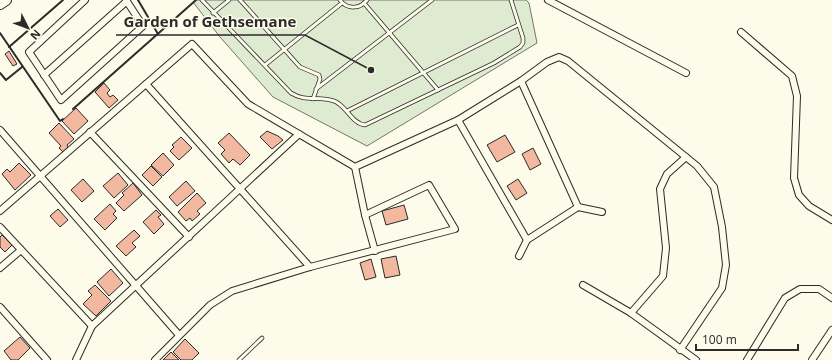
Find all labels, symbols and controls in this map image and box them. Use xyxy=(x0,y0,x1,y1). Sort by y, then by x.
north arrow xyxy=(8,8,48,48)
callout: Garden of Gethsemane xyxy=(116,8,305,35)
text: Garden of Gethsemane xyxy=(124,11,297,31)
text: N xyxy=(27,27,44,43)
scale bar xyxy=(696,326,798,352)
text: 100 m xyxy=(702,331,737,348)

